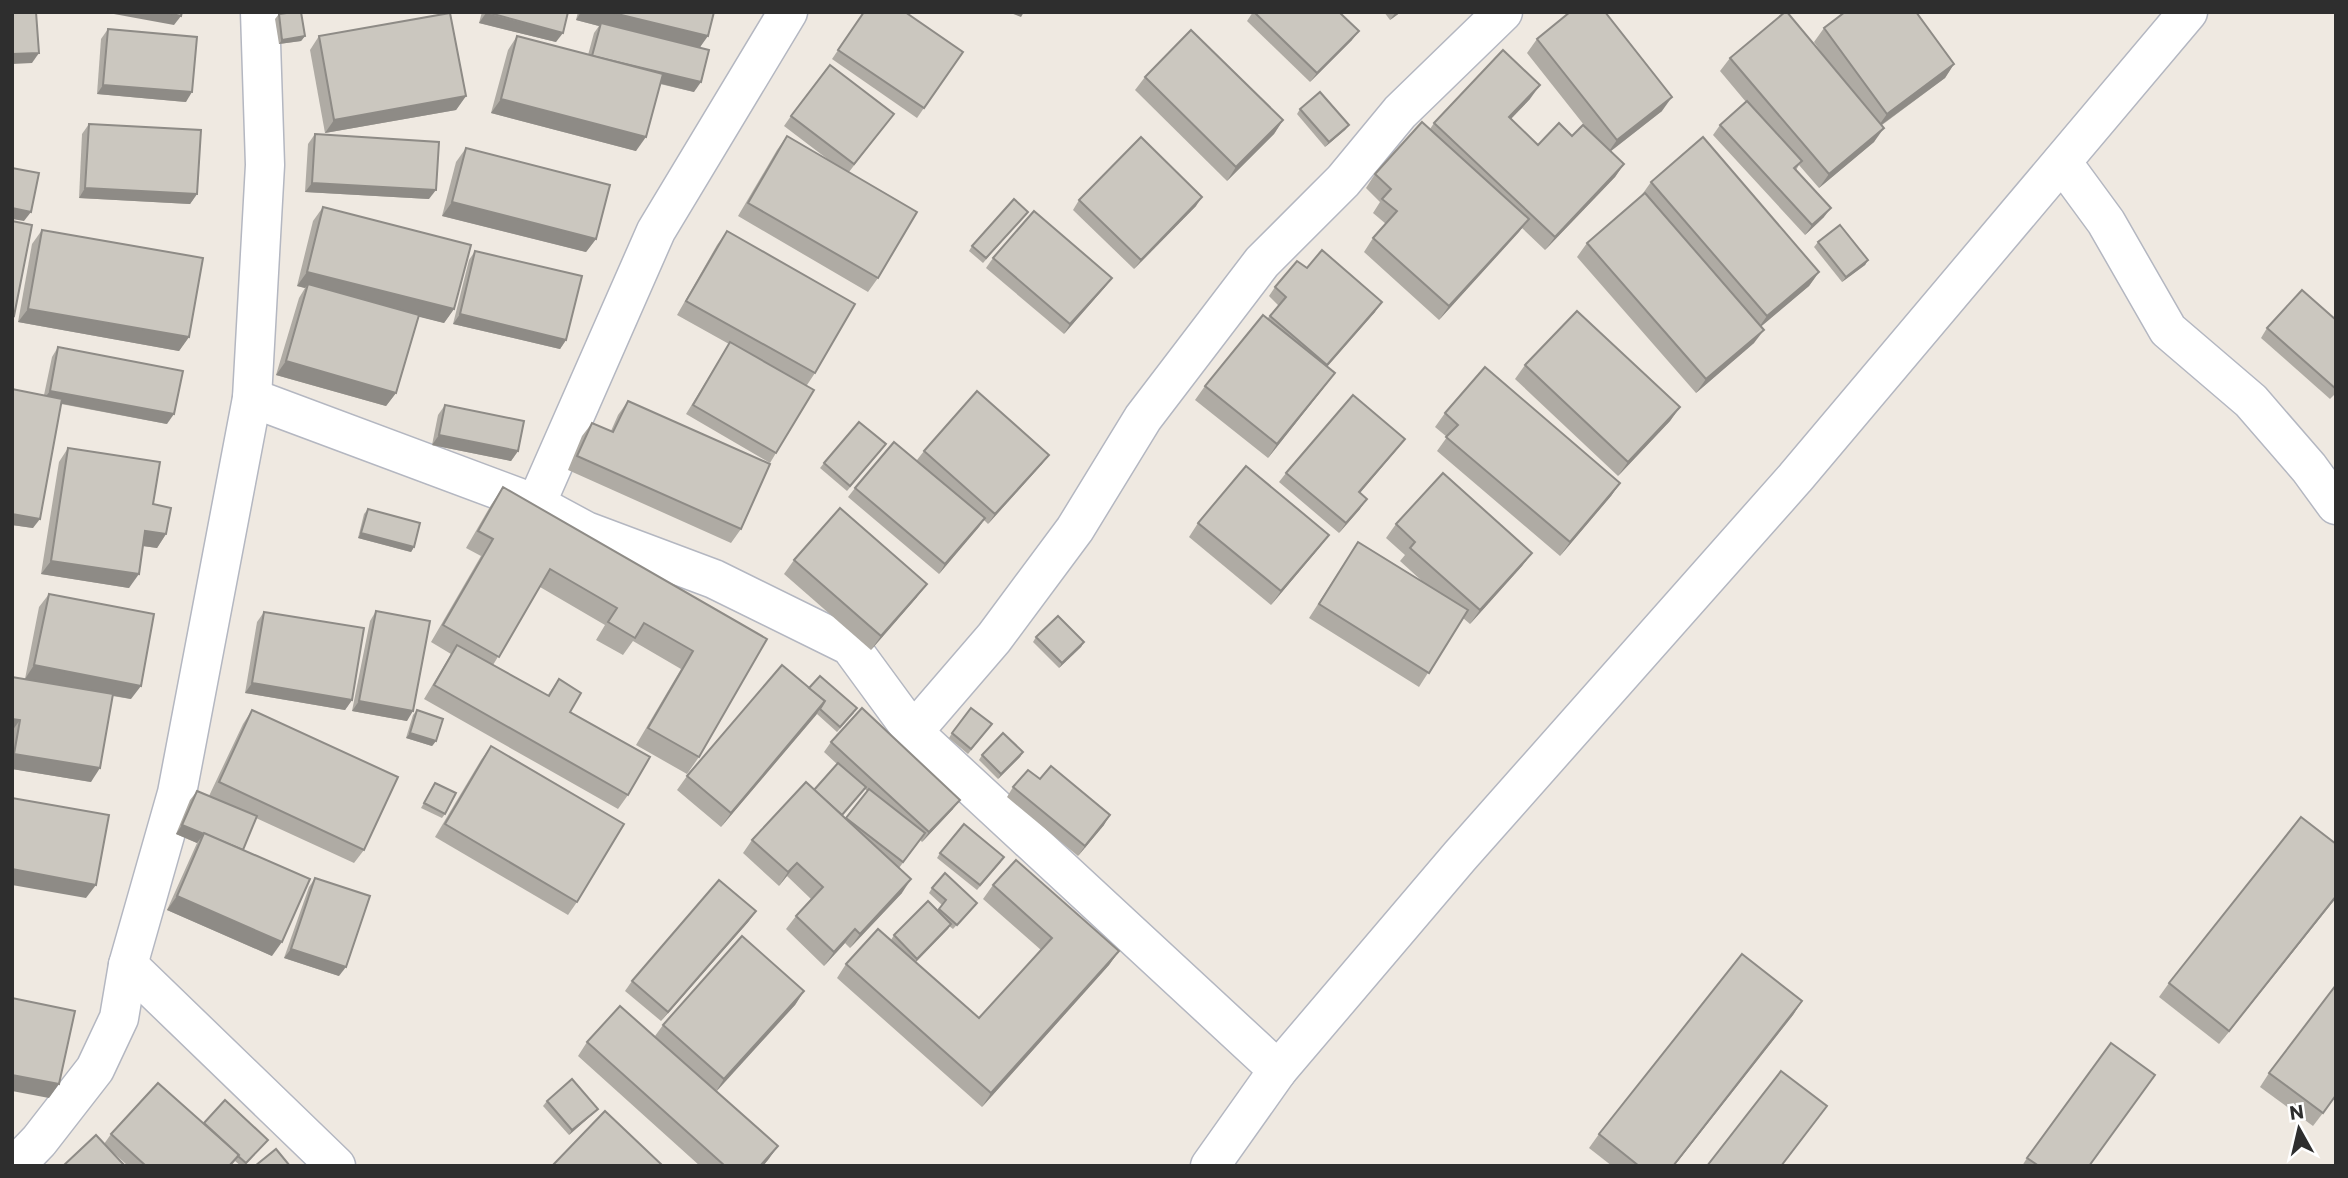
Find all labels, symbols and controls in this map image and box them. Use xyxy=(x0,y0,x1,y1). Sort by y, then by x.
north arrow xyxy=(2264,1094,2334,1164)
text: N xyxy=(2288,1099,2305,1124)

